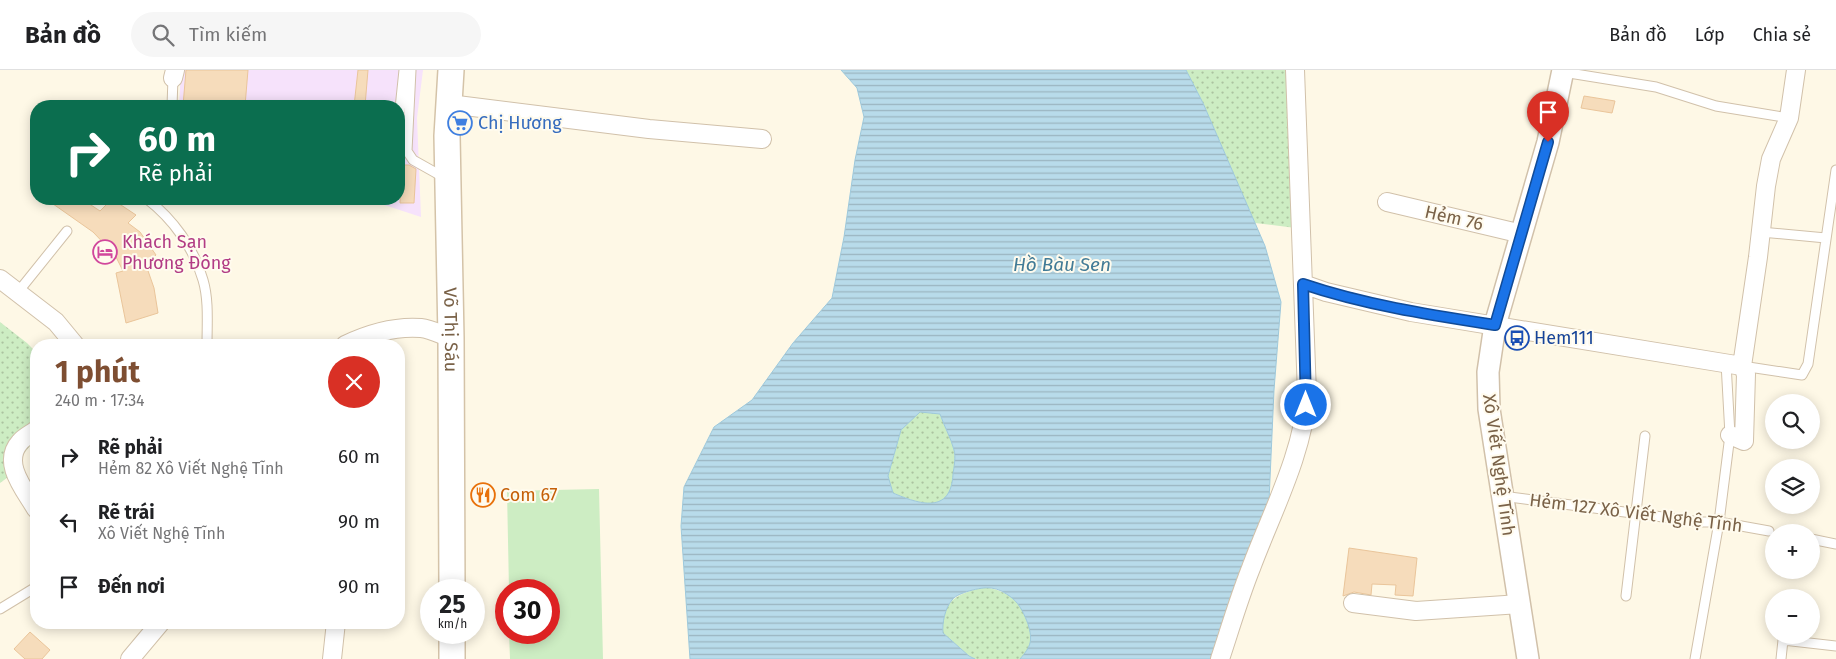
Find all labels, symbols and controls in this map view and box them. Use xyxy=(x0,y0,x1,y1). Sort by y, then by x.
search box xyxy=(131,12,481,57)
text: Bản đồ xyxy=(25,21,101,49)
icon: search xyxy=(149,21,177,49)
text: Tìm kiếm xyxy=(189,23,267,46)
text: Bản đồ xyxy=(1609,24,1667,46)
text: Lớp xyxy=(1695,24,1725,46)
text: Chia sẻ xyxy=(1753,24,1811,46)
pin xyxy=(1527,91,1569,142)
icon: arrive xyxy=(1534,98,1562,126)
supermarket icon: Chị Hương xyxy=(447,110,473,136)
place label: Chị Hương xyxy=(478,112,562,134)
text: 60 m xyxy=(138,118,216,160)
icon: right xyxy=(55,120,120,185)
text: Rẽ phải xyxy=(138,160,213,187)
street label: Hẻm 76 xyxy=(1423,201,1485,235)
place label: Khách Sạn Phương Đông xyxy=(122,231,231,274)
hotel icon: Khách Sạn Phương Đông xyxy=(92,239,118,265)
water label: Hồ Bàu Sen xyxy=(1013,253,1111,276)
street label: Võ Thị Sáu xyxy=(439,287,462,372)
bus stop icon: Hem111 xyxy=(1504,325,1530,351)
place label: Hem111 xyxy=(1534,327,1594,349)
text: 1 phút xyxy=(55,354,140,390)
button: close xyxy=(328,356,380,408)
position arrow xyxy=(1279,378,1331,430)
text: 240 m · 17:34 xyxy=(55,391,145,410)
street label: Xô Viết Nghệ Tĩnh xyxy=(1478,393,1520,537)
map controls xyxy=(1765,394,1820,644)
button: search xyxy=(1765,394,1820,449)
text: Rẽ phải xyxy=(98,436,163,459)
icon: right xyxy=(55,443,83,471)
text: 60 m xyxy=(338,445,380,468)
text: Hẻm 82 Xô Viết Nghệ Tĩnh xyxy=(98,459,284,478)
button: layers xyxy=(1765,459,1820,514)
restaurant icon: Com 67 xyxy=(470,482,496,508)
place label: Com 67 xyxy=(500,484,558,506)
street label: Hẻm 127 Xô Viết Nghệ Tĩnh xyxy=(1528,489,1744,537)
text: Rẽ trái xyxy=(98,501,155,524)
icon: left xyxy=(55,508,83,536)
text: 90 m xyxy=(338,510,380,533)
text: Xô Viết Nghệ Tĩnh xyxy=(98,524,225,543)
button: + xyxy=(1765,524,1820,579)
icon: arrive xyxy=(55,573,83,601)
text: Đến nơi xyxy=(98,575,165,598)
text: 90 m xyxy=(338,575,380,598)
speed limit sign: 30 xyxy=(495,579,560,644)
button: − xyxy=(1765,589,1820,644)
text: 25 xyxy=(439,590,466,620)
text: km/h xyxy=(438,617,467,631)

